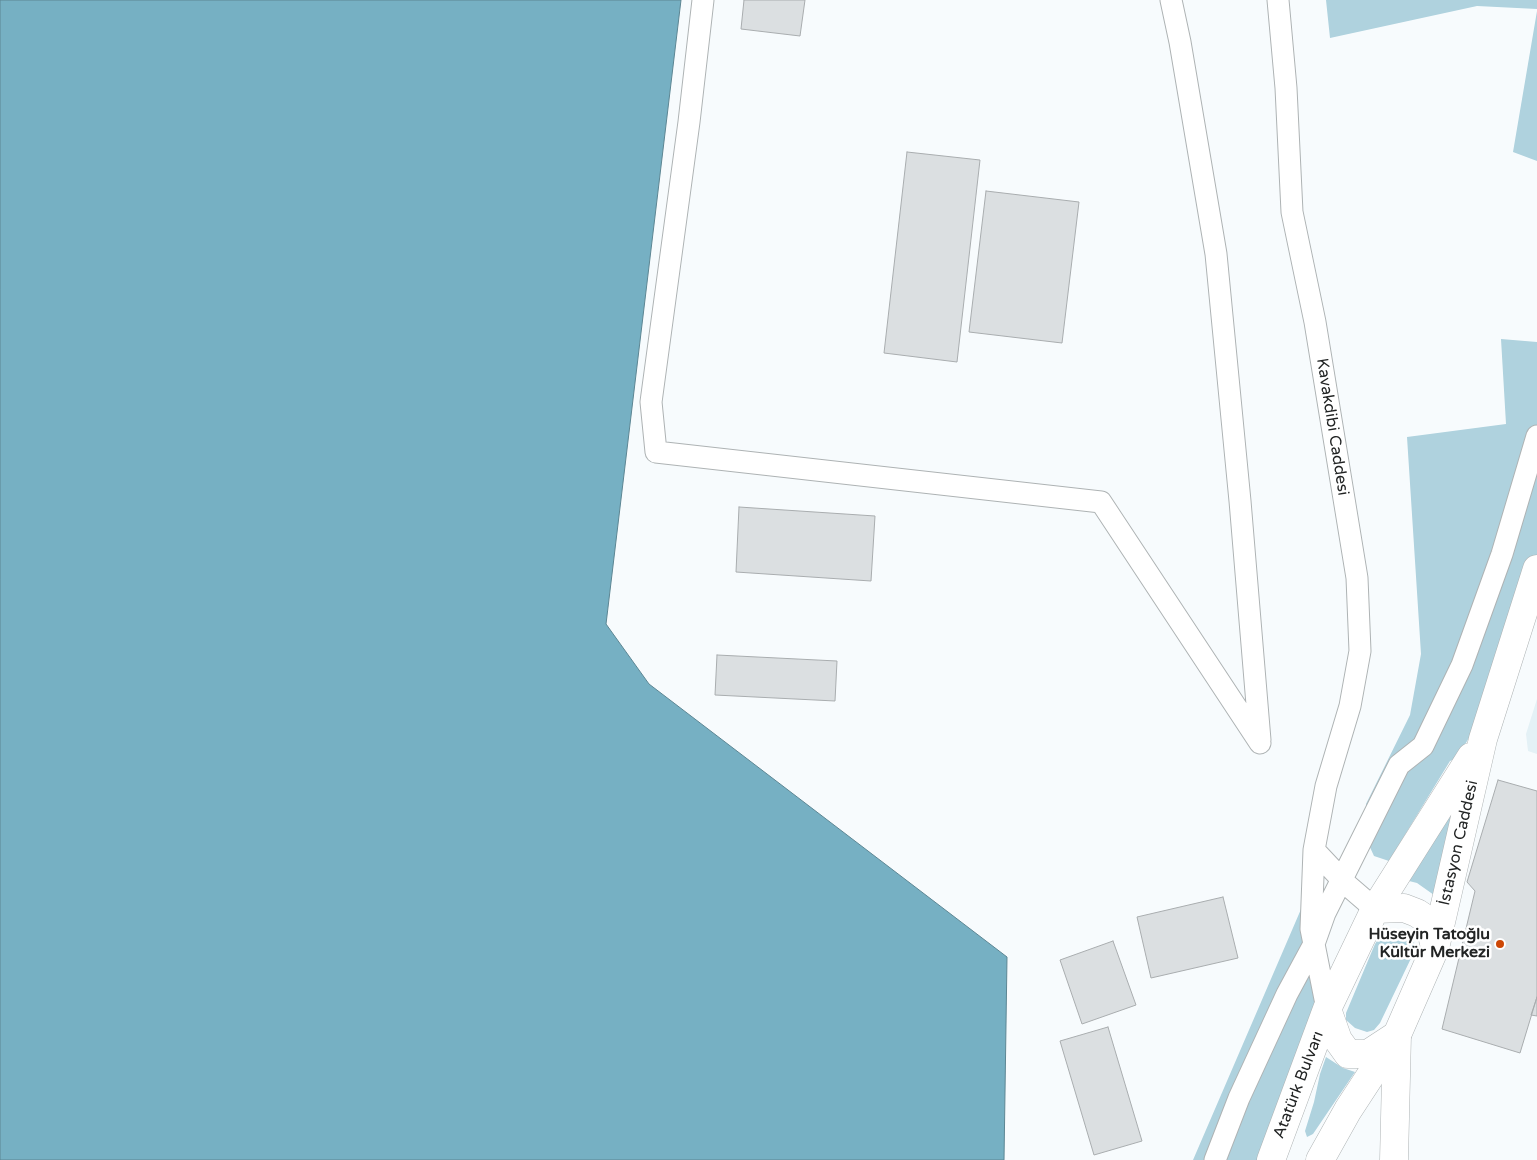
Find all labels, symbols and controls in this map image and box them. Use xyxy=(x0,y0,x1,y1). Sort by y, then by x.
street label: Kavakdibi Caddesi xyxy=(1312,357,1352,497)
street label: İstasyon Caddesi xyxy=(1435,779,1483,907)
place label: Hüseyin Tatoğlu Kültür Merkezi xyxy=(1368,925,1490,963)
marker: Hüseyin Tatoğlu Kültür Merkezi xyxy=(1494,938,1506,950)
street label: Atatürk Bulvarı xyxy=(1270,1029,1328,1141)

